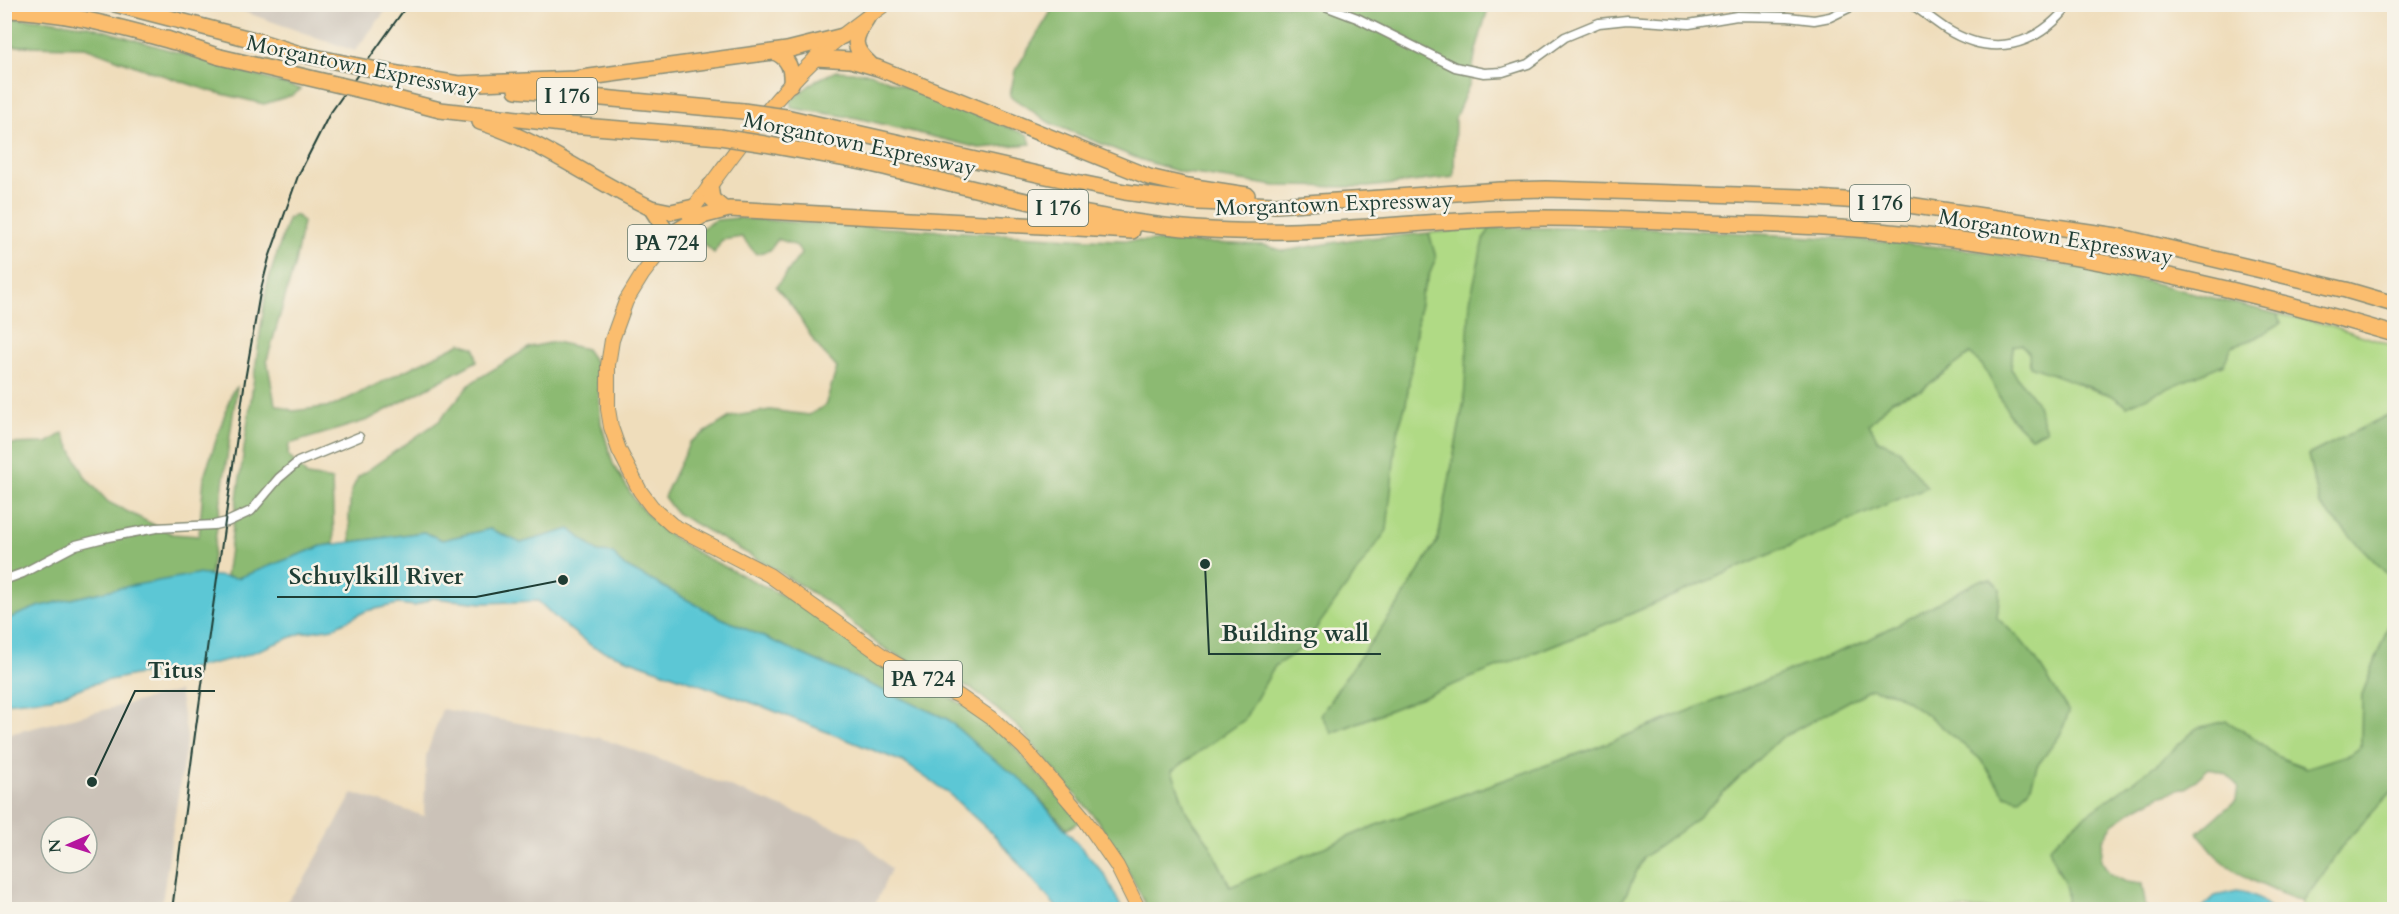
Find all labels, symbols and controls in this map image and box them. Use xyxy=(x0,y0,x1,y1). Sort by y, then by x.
street label: Morgantown Expressway xyxy=(243,28,482,106)
road number: I 176 xyxy=(537,78,597,114)
street label: Morgantown Expressway xyxy=(740,105,979,183)
street label: Morgantown Expressway xyxy=(1215,185,1454,223)
road number: I 176 xyxy=(1850,185,1910,221)
road number: I 176 xyxy=(1028,190,1088,226)
street label: Morgantown Expressway xyxy=(1936,202,2176,272)
road number: PA 724 xyxy=(628,225,706,261)
callout: Schuylkill River xyxy=(277,555,476,597)
text: Schuylkill River xyxy=(289,560,464,593)
callout: Building wall xyxy=(1209,612,1381,654)
text: Building wall xyxy=(1221,617,1369,650)
callout: Titus xyxy=(135,649,215,691)
text: Titus xyxy=(147,654,203,687)
road number: PA 724 xyxy=(884,661,962,697)
north arrow xyxy=(39,815,99,875)
text: N xyxy=(44,838,66,853)

